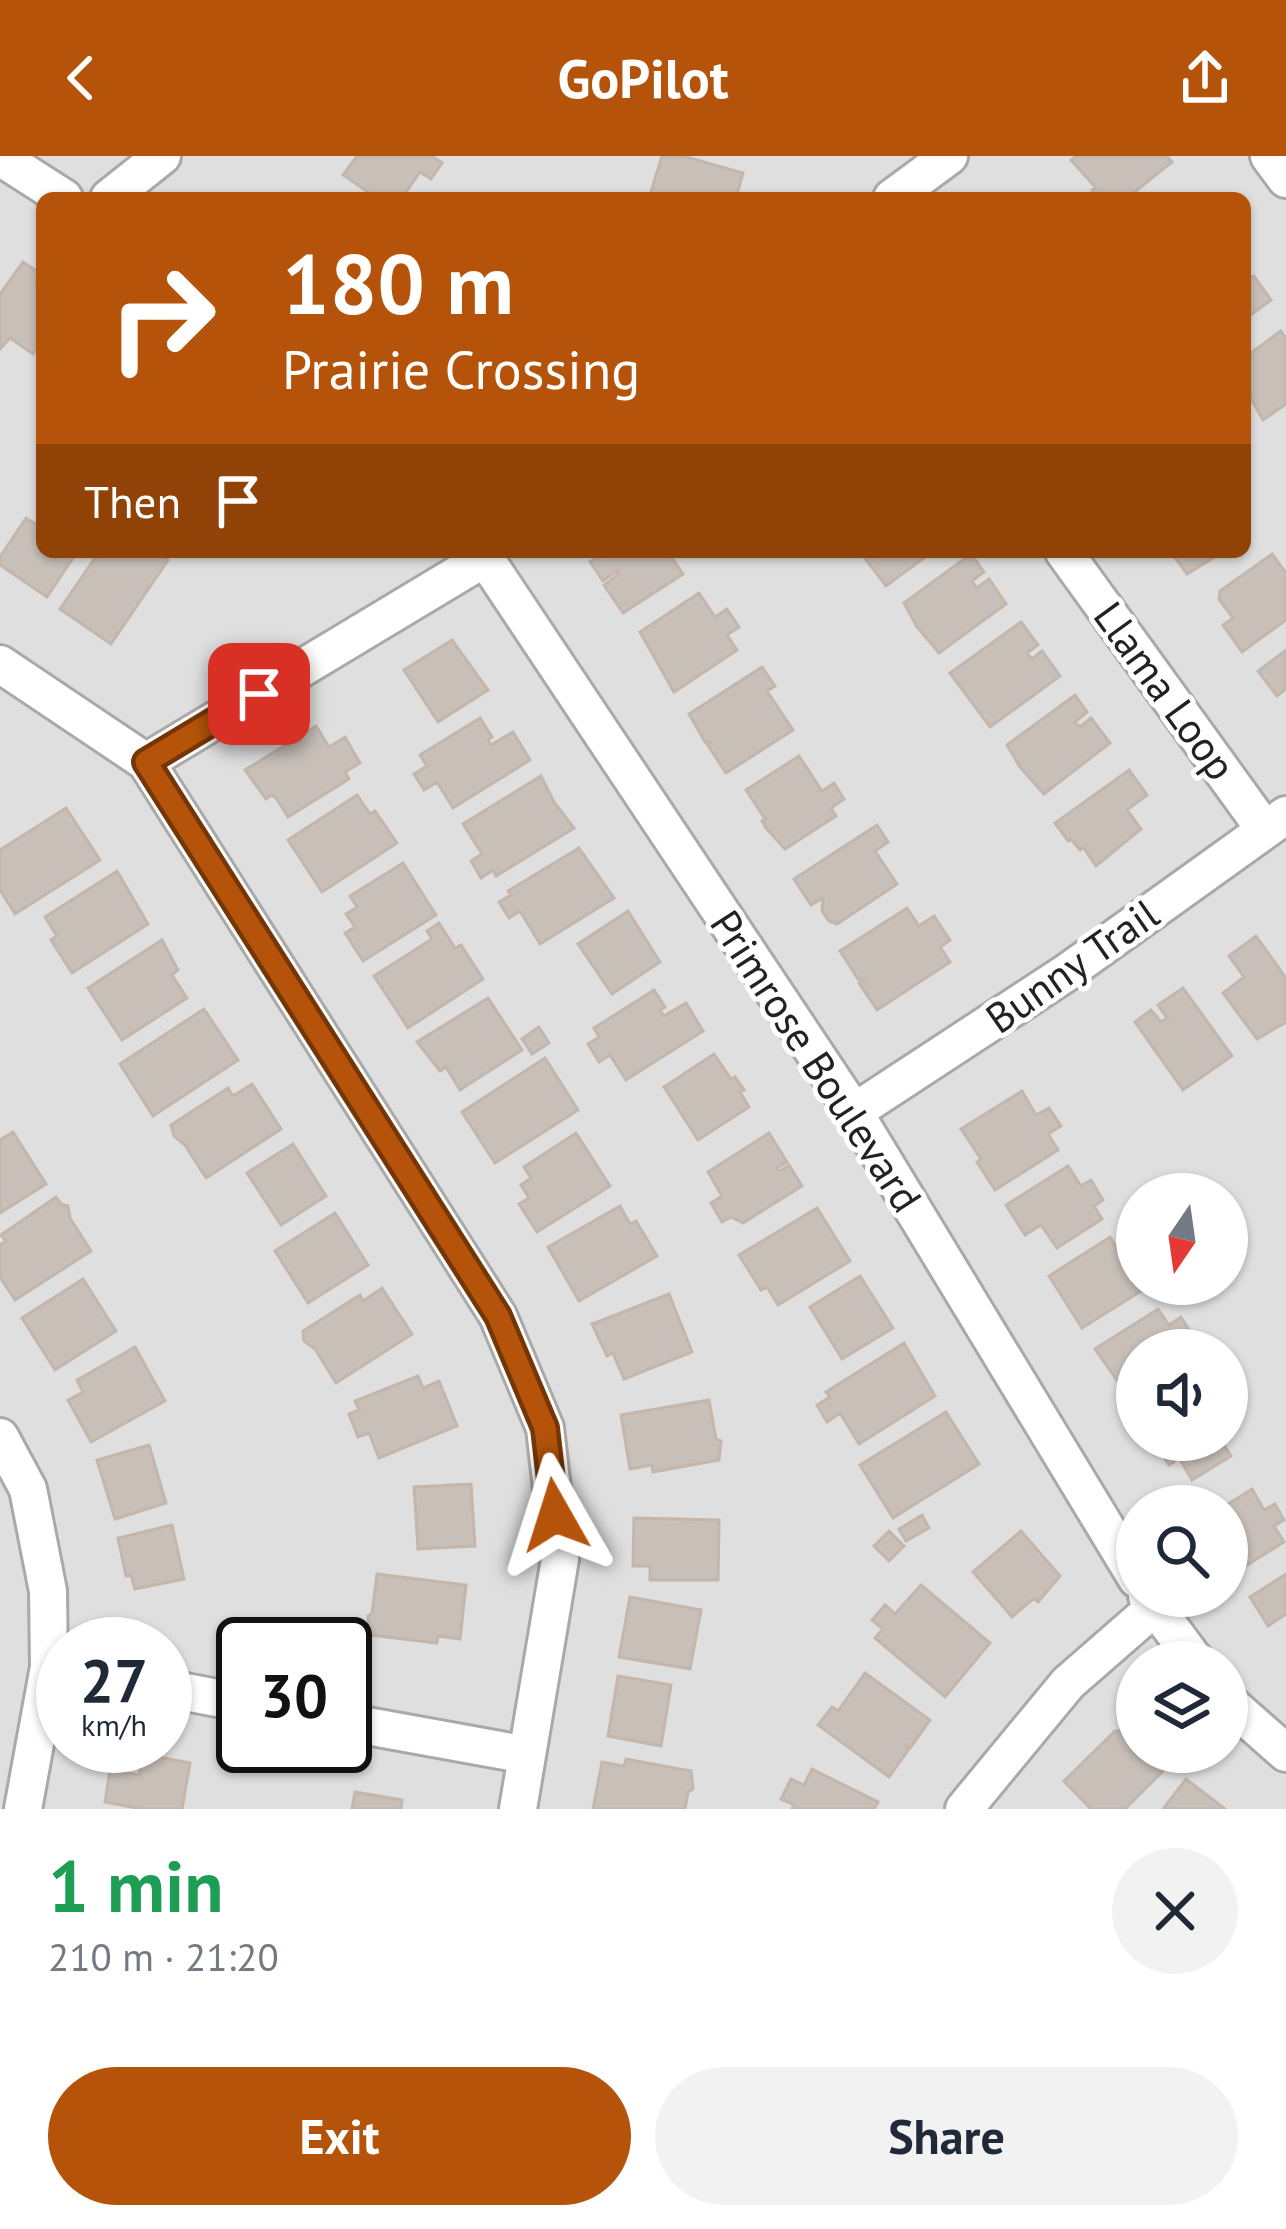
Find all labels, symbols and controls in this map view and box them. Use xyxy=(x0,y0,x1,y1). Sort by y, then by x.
text: GoPilot xyxy=(557,43,729,113)
icon: back xyxy=(48,45,114,111)
icon: share xyxy=(1172,45,1238,111)
text: 180 m xyxy=(282,228,514,337)
icon: right xyxy=(84,240,240,396)
text: Prairie Crossing xyxy=(282,334,640,404)
icon: arrive xyxy=(205,468,271,534)
text: Then xyxy=(84,472,181,530)
street label: Llama Loop xyxy=(1082,590,1249,791)
pin xyxy=(208,643,310,745)
icon: arrive xyxy=(226,661,292,727)
street label: Bunny Trail xyxy=(975,886,1169,1045)
street label: Primrose Boulevard xyxy=(698,899,935,1222)
north arrow xyxy=(1116,1173,1248,1305)
map controls xyxy=(1116,1173,1248,1773)
button: sound xyxy=(1116,1329,1248,1461)
position arrow xyxy=(492,1452,618,1578)
button: search xyxy=(1116,1485,1248,1617)
speed limit sign: 30 xyxy=(216,1617,372,1773)
text: 27 xyxy=(80,1641,148,1719)
button: layers xyxy=(1116,1641,1248,1773)
text: km/h xyxy=(81,1705,147,1744)
text: 1 min xyxy=(48,1839,224,1932)
button: close xyxy=(1112,1848,1238,1974)
text: 210 m · 21:20 xyxy=(48,1931,279,1982)
button: Exit xyxy=(48,2067,631,2205)
button: Share xyxy=(655,2067,1238,2205)

